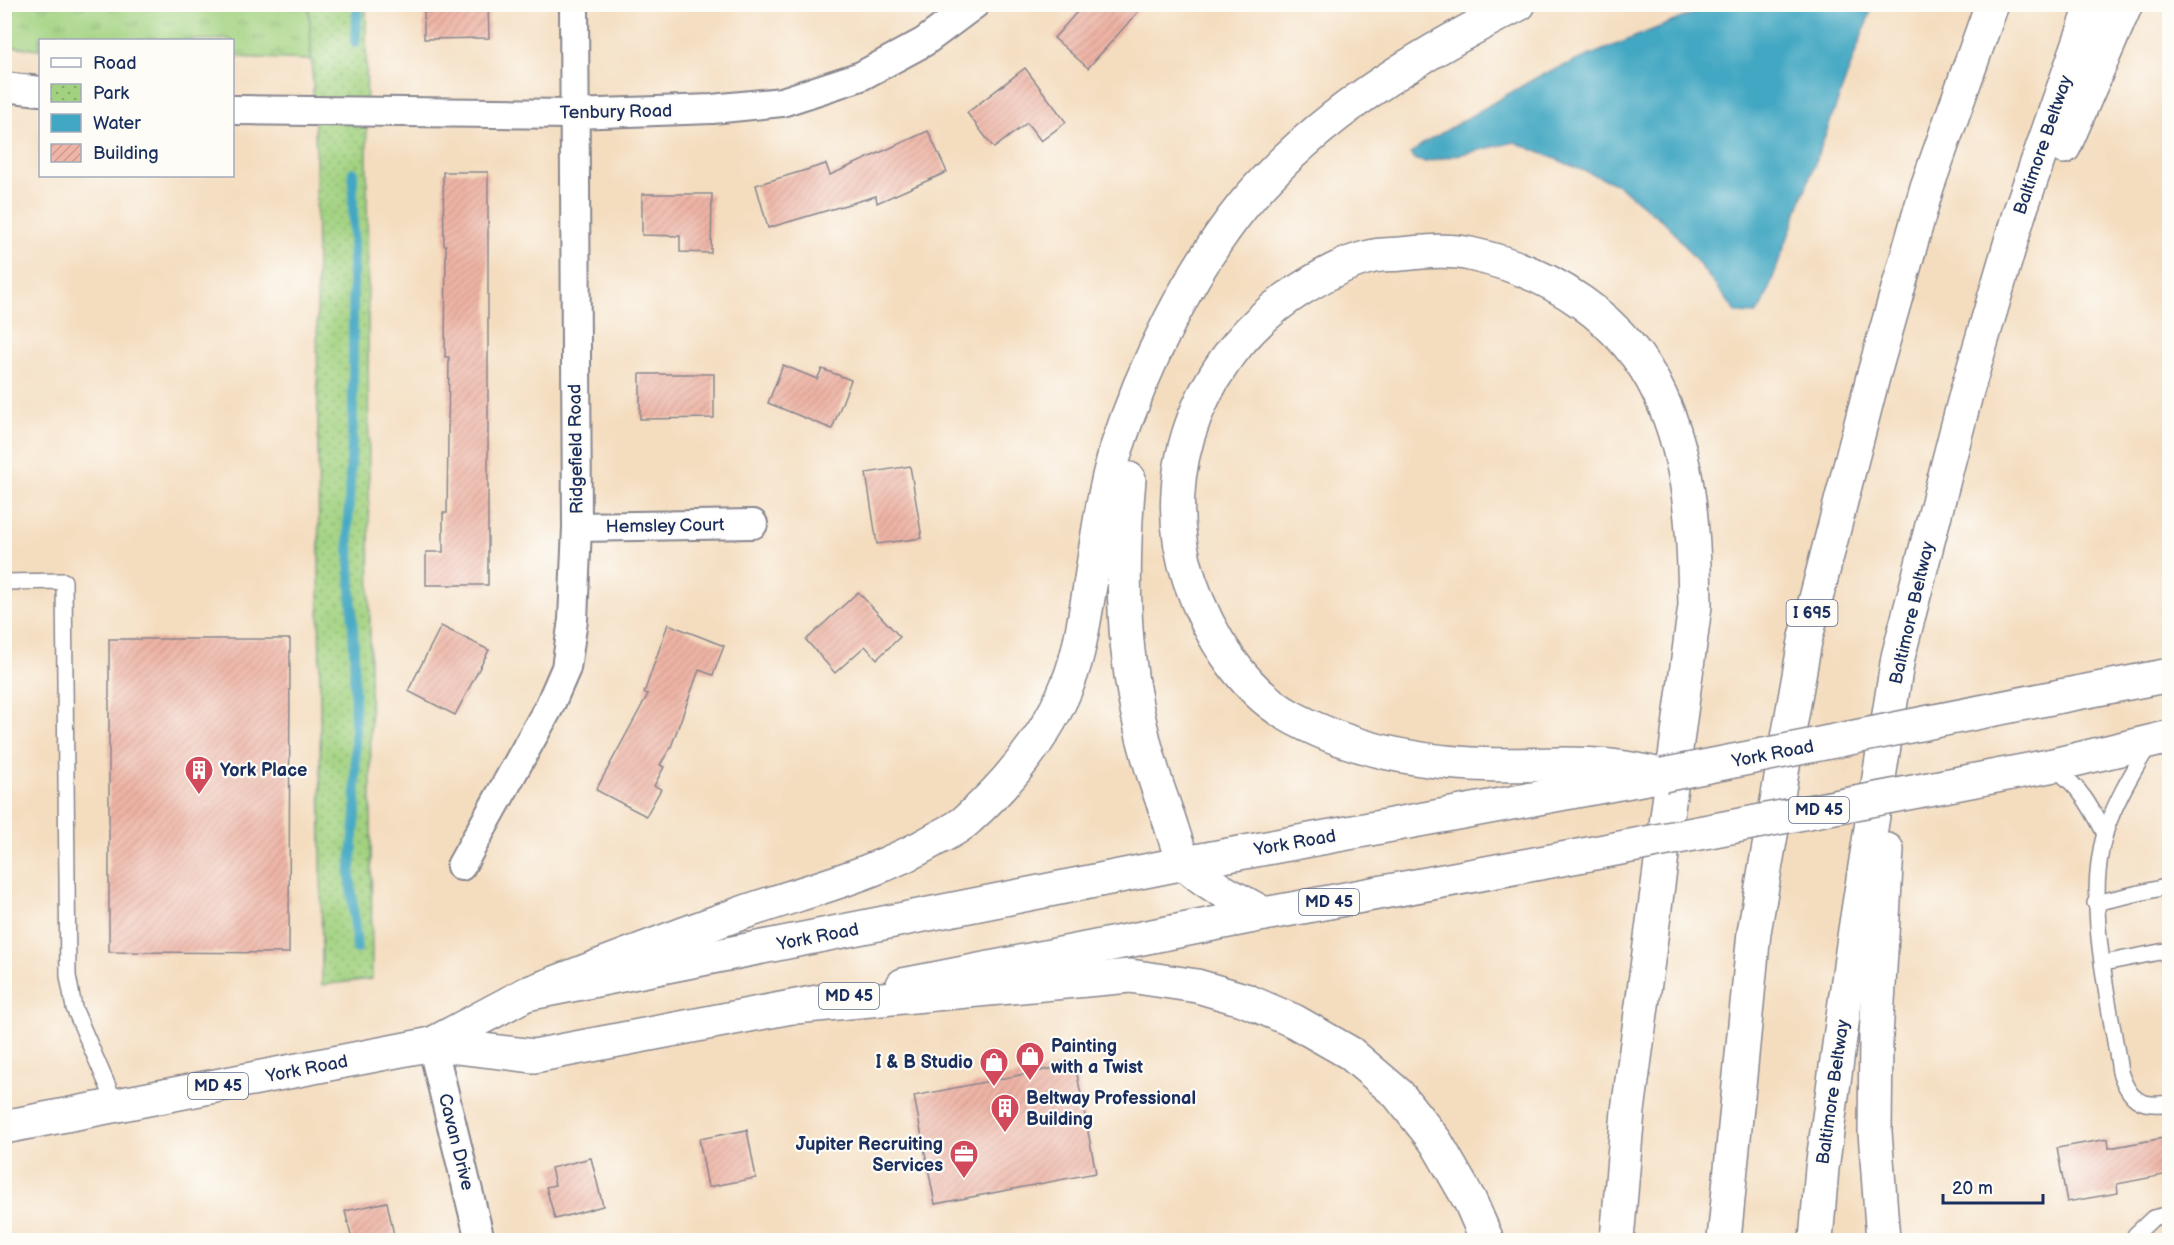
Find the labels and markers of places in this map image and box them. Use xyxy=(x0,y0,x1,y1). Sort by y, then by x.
building icon: York Place xyxy=(183,754,215,796)
place label: York Place xyxy=(220,760,307,781)
place label: Painting with a Twist xyxy=(1051,1036,1143,1078)
shop icon: Painting with a Twist xyxy=(1014,1040,1046,1082)
shop icon: I & B Studio xyxy=(978,1046,1010,1088)
place label: I & B Studio xyxy=(875,1052,973,1073)
place label: Beltway Professional Building xyxy=(1026,1088,1196,1130)
building icon: Beltway Professional Building xyxy=(989,1092,1021,1134)
place label: Jupiter Recruiting Services xyxy=(796,1134,943,1176)
office icon: Jupiter Recruiting Services xyxy=(948,1138,980,1180)

